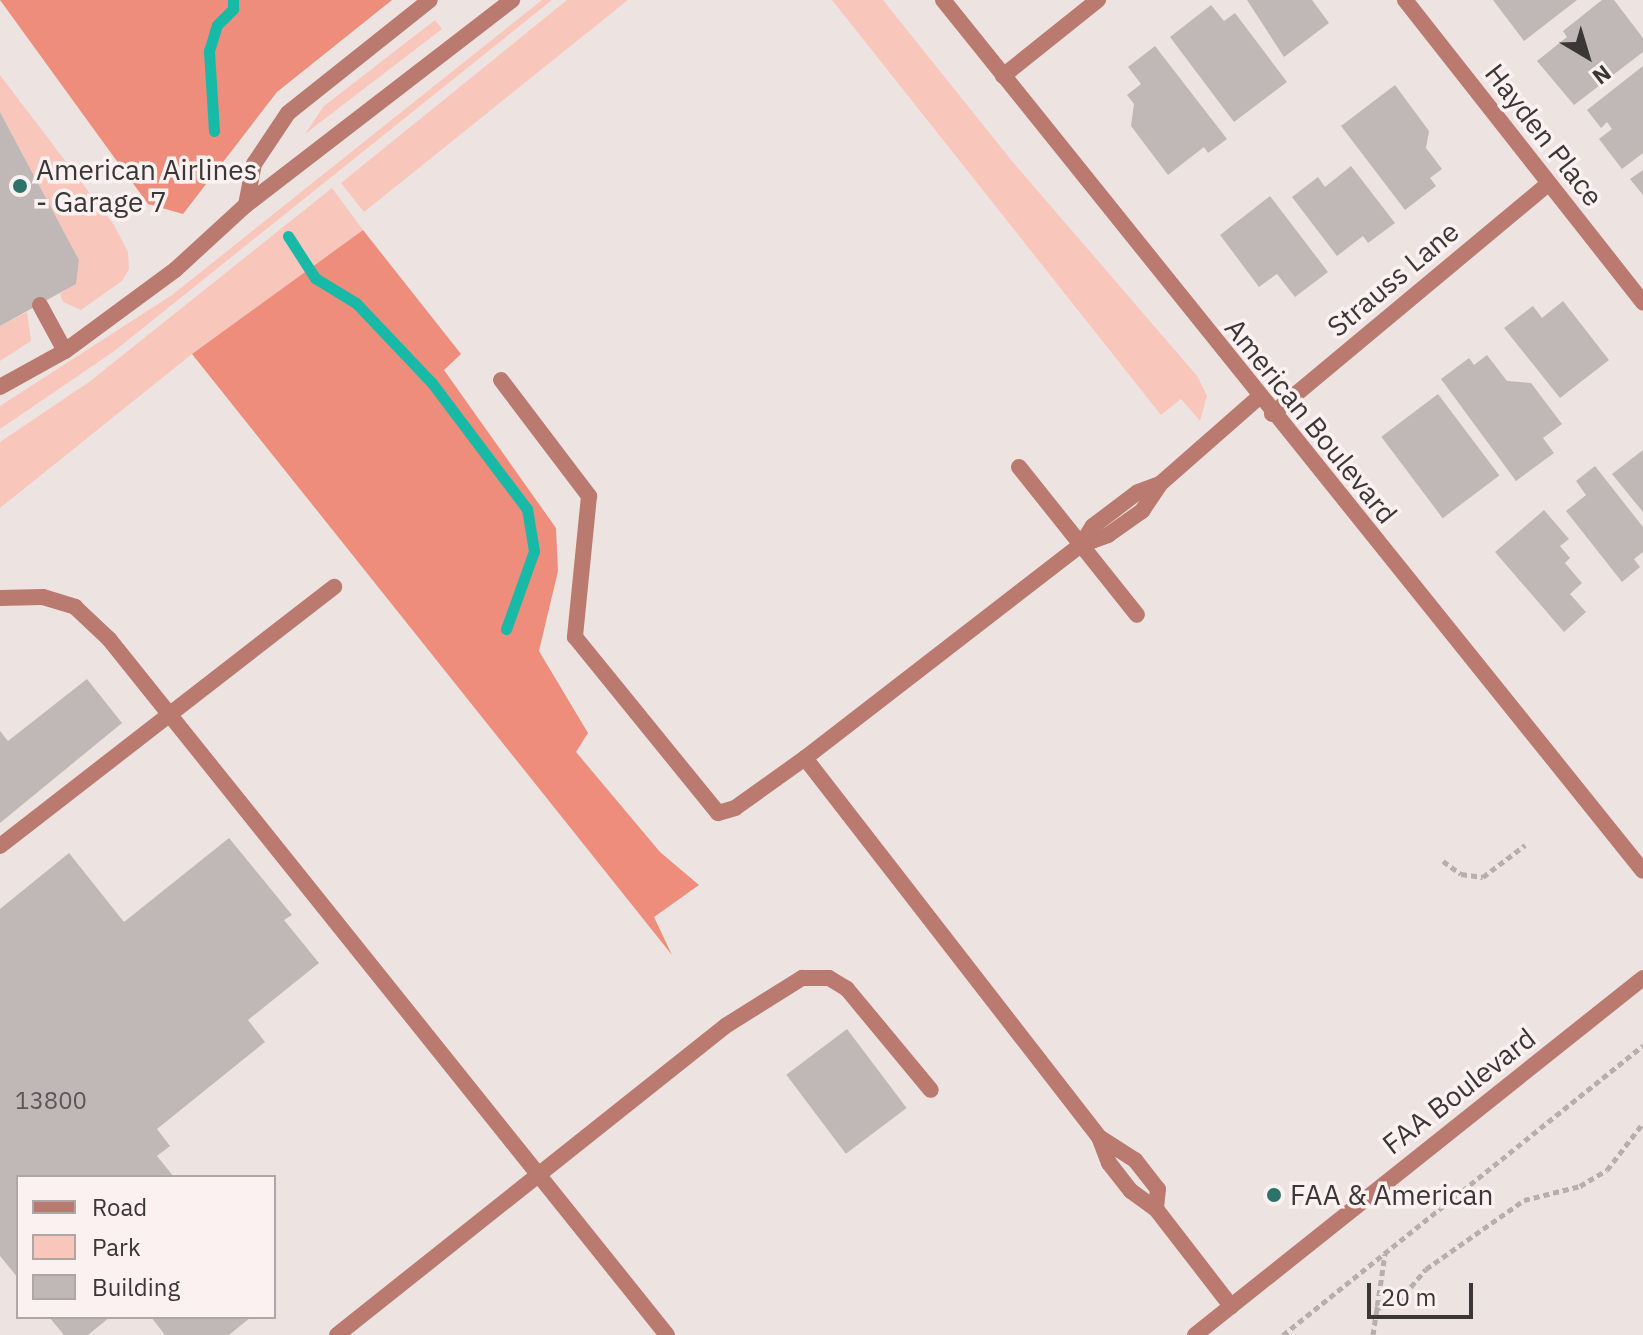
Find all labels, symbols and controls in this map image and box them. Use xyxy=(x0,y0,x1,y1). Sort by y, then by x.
north arrow xyxy=(1547,16,1627,96)
street label: Hayden Place xyxy=(1478,57,1610,213)
text: N xyxy=(1587,59,1617,92)
place label: American Airlines - Garage 7 xyxy=(36,153,257,219)
marker: American Airlines - Garage 7 xyxy=(11,177,29,195)
street label: Strauss Lane xyxy=(1321,214,1465,344)
street label: American Boulevard xyxy=(1218,312,1404,530)
street label: FAA Boulevard xyxy=(1376,1021,1542,1161)
house number: 13800 xyxy=(15,1087,87,1115)
legend xyxy=(16,1175,276,1319)
place label: FAA & American xyxy=(1290,1178,1493,1212)
marker: FAA & American xyxy=(1265,1186,1283,1204)
text: Road xyxy=(92,1191,147,1223)
text: Park xyxy=(92,1231,141,1263)
scale bar xyxy=(1371,1267,1477,1317)
text: Building xyxy=(92,1271,180,1303)
text: 20 m xyxy=(1381,1281,1436,1313)

